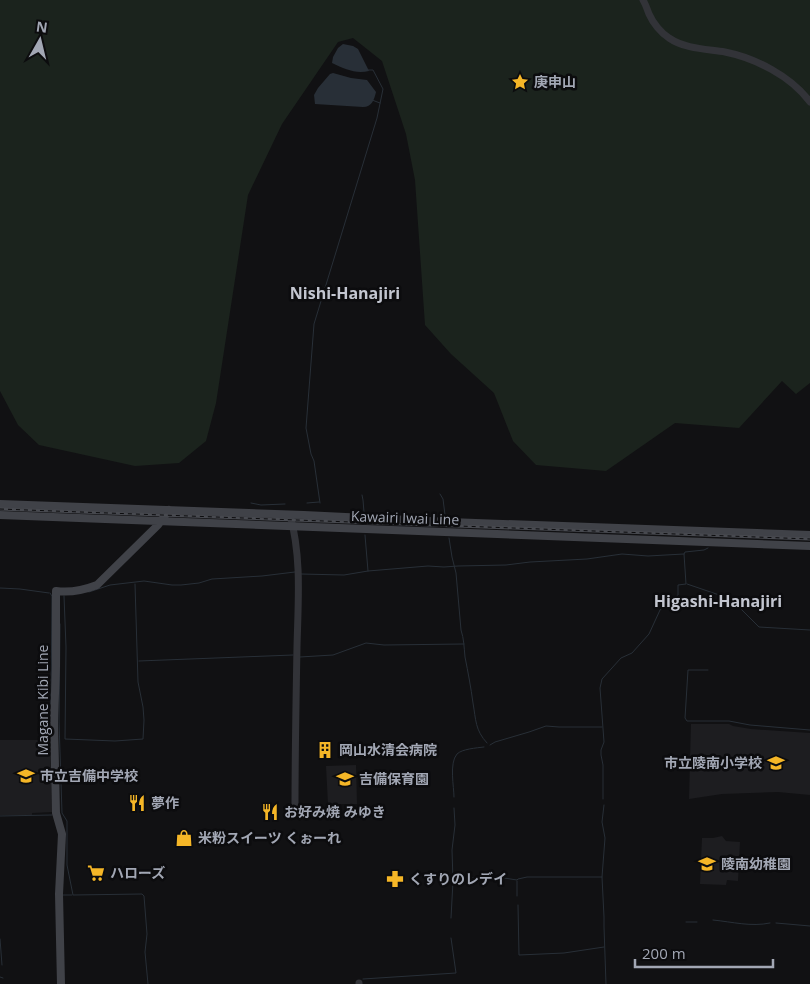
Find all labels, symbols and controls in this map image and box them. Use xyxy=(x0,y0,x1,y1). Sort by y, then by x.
north arrow xyxy=(15,15,65,65)
text: N xyxy=(35,16,49,37)
place icon: 庚申山 xyxy=(510,72,530,92)
place label: 庚申山 xyxy=(534,72,576,91)
district label: Nishi-Hanajiri xyxy=(290,282,400,304)
street label: Kawairi Iwai Line xyxy=(351,506,460,529)
district label: Higashi-Hanajiri xyxy=(654,590,782,612)
street label: Magane Kibi Line xyxy=(33,644,52,755)
building icon: 岡山水清会病院 xyxy=(315,740,335,760)
place label: 岡山水清会病院 xyxy=(339,740,437,759)
place label: 市立陵南小学校 xyxy=(664,753,762,772)
school or university icon: 市立陵南小学校 xyxy=(766,753,786,773)
school or university icon: 市立吉備中学校 xyxy=(16,766,36,786)
place label: 市立吉備中学校 xyxy=(40,766,138,785)
school or university icon: 吉備保育園 xyxy=(335,769,355,789)
place label: 吉備保育園 xyxy=(359,769,429,788)
restaurant icon: 夢作 xyxy=(127,793,147,813)
place label: 夢作 xyxy=(151,793,179,812)
restaurant icon: お好み焼 みゆき xyxy=(260,802,280,822)
place label: お好み焼 みゆき xyxy=(284,802,386,821)
shop icon: 米粉スイーツ くぉーれ xyxy=(174,828,194,848)
place label: 米粉スイーツ くぉーれ xyxy=(198,828,341,847)
school or university icon: 陵南幼稚園 xyxy=(697,854,717,874)
place label: 陵南幼稚園 xyxy=(721,854,791,873)
supermarket icon: ハローズ xyxy=(86,863,106,883)
place label: ハローズ xyxy=(110,863,165,882)
pharmacy icon: くすりのレデイ xyxy=(385,869,405,889)
place label: くすりのレデイ xyxy=(409,869,507,888)
scale bar xyxy=(635,936,772,968)
text: 200 m xyxy=(642,943,686,963)

